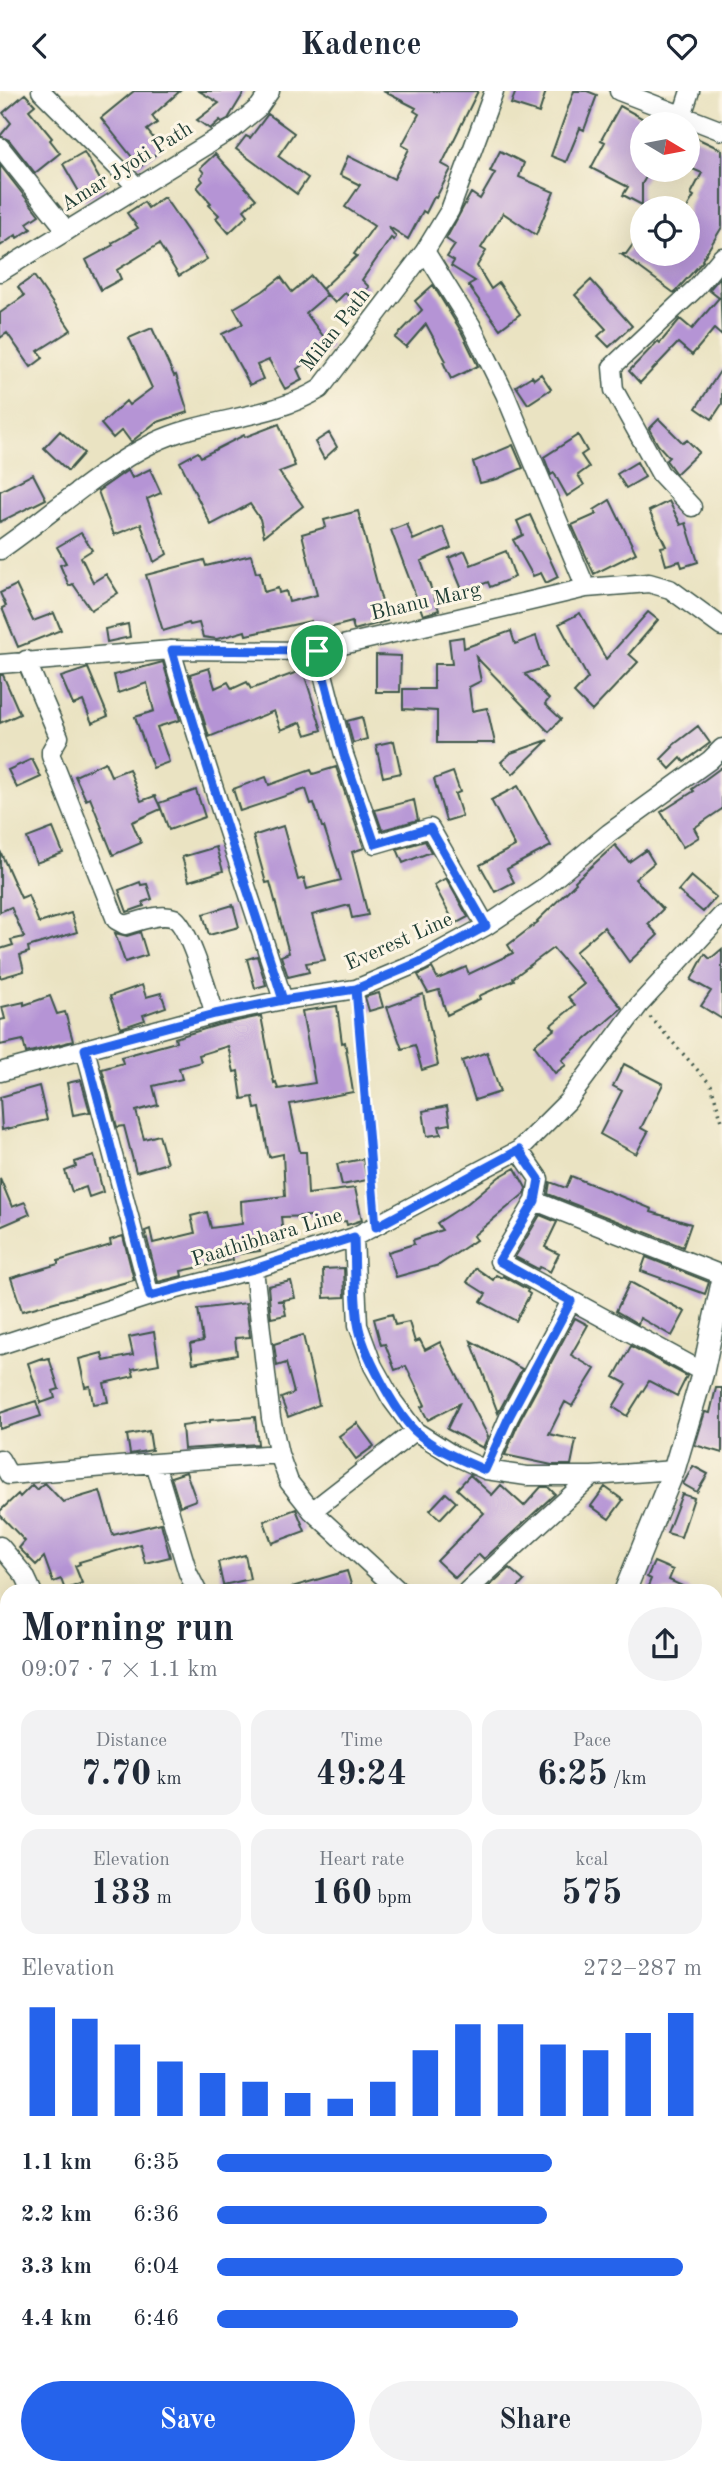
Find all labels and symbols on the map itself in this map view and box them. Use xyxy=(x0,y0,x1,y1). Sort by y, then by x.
north arrow xyxy=(630,112,700,182)
street label: Amar Jyoti Path xyxy=(57,118,197,216)
street label: Milan Path xyxy=(297,285,375,375)
street label: Bhanu Marg xyxy=(369,579,484,625)
pin xyxy=(287,621,347,681)
street label: Everest Line xyxy=(342,909,456,975)
street label: Paathibhara Line xyxy=(189,1205,345,1271)

